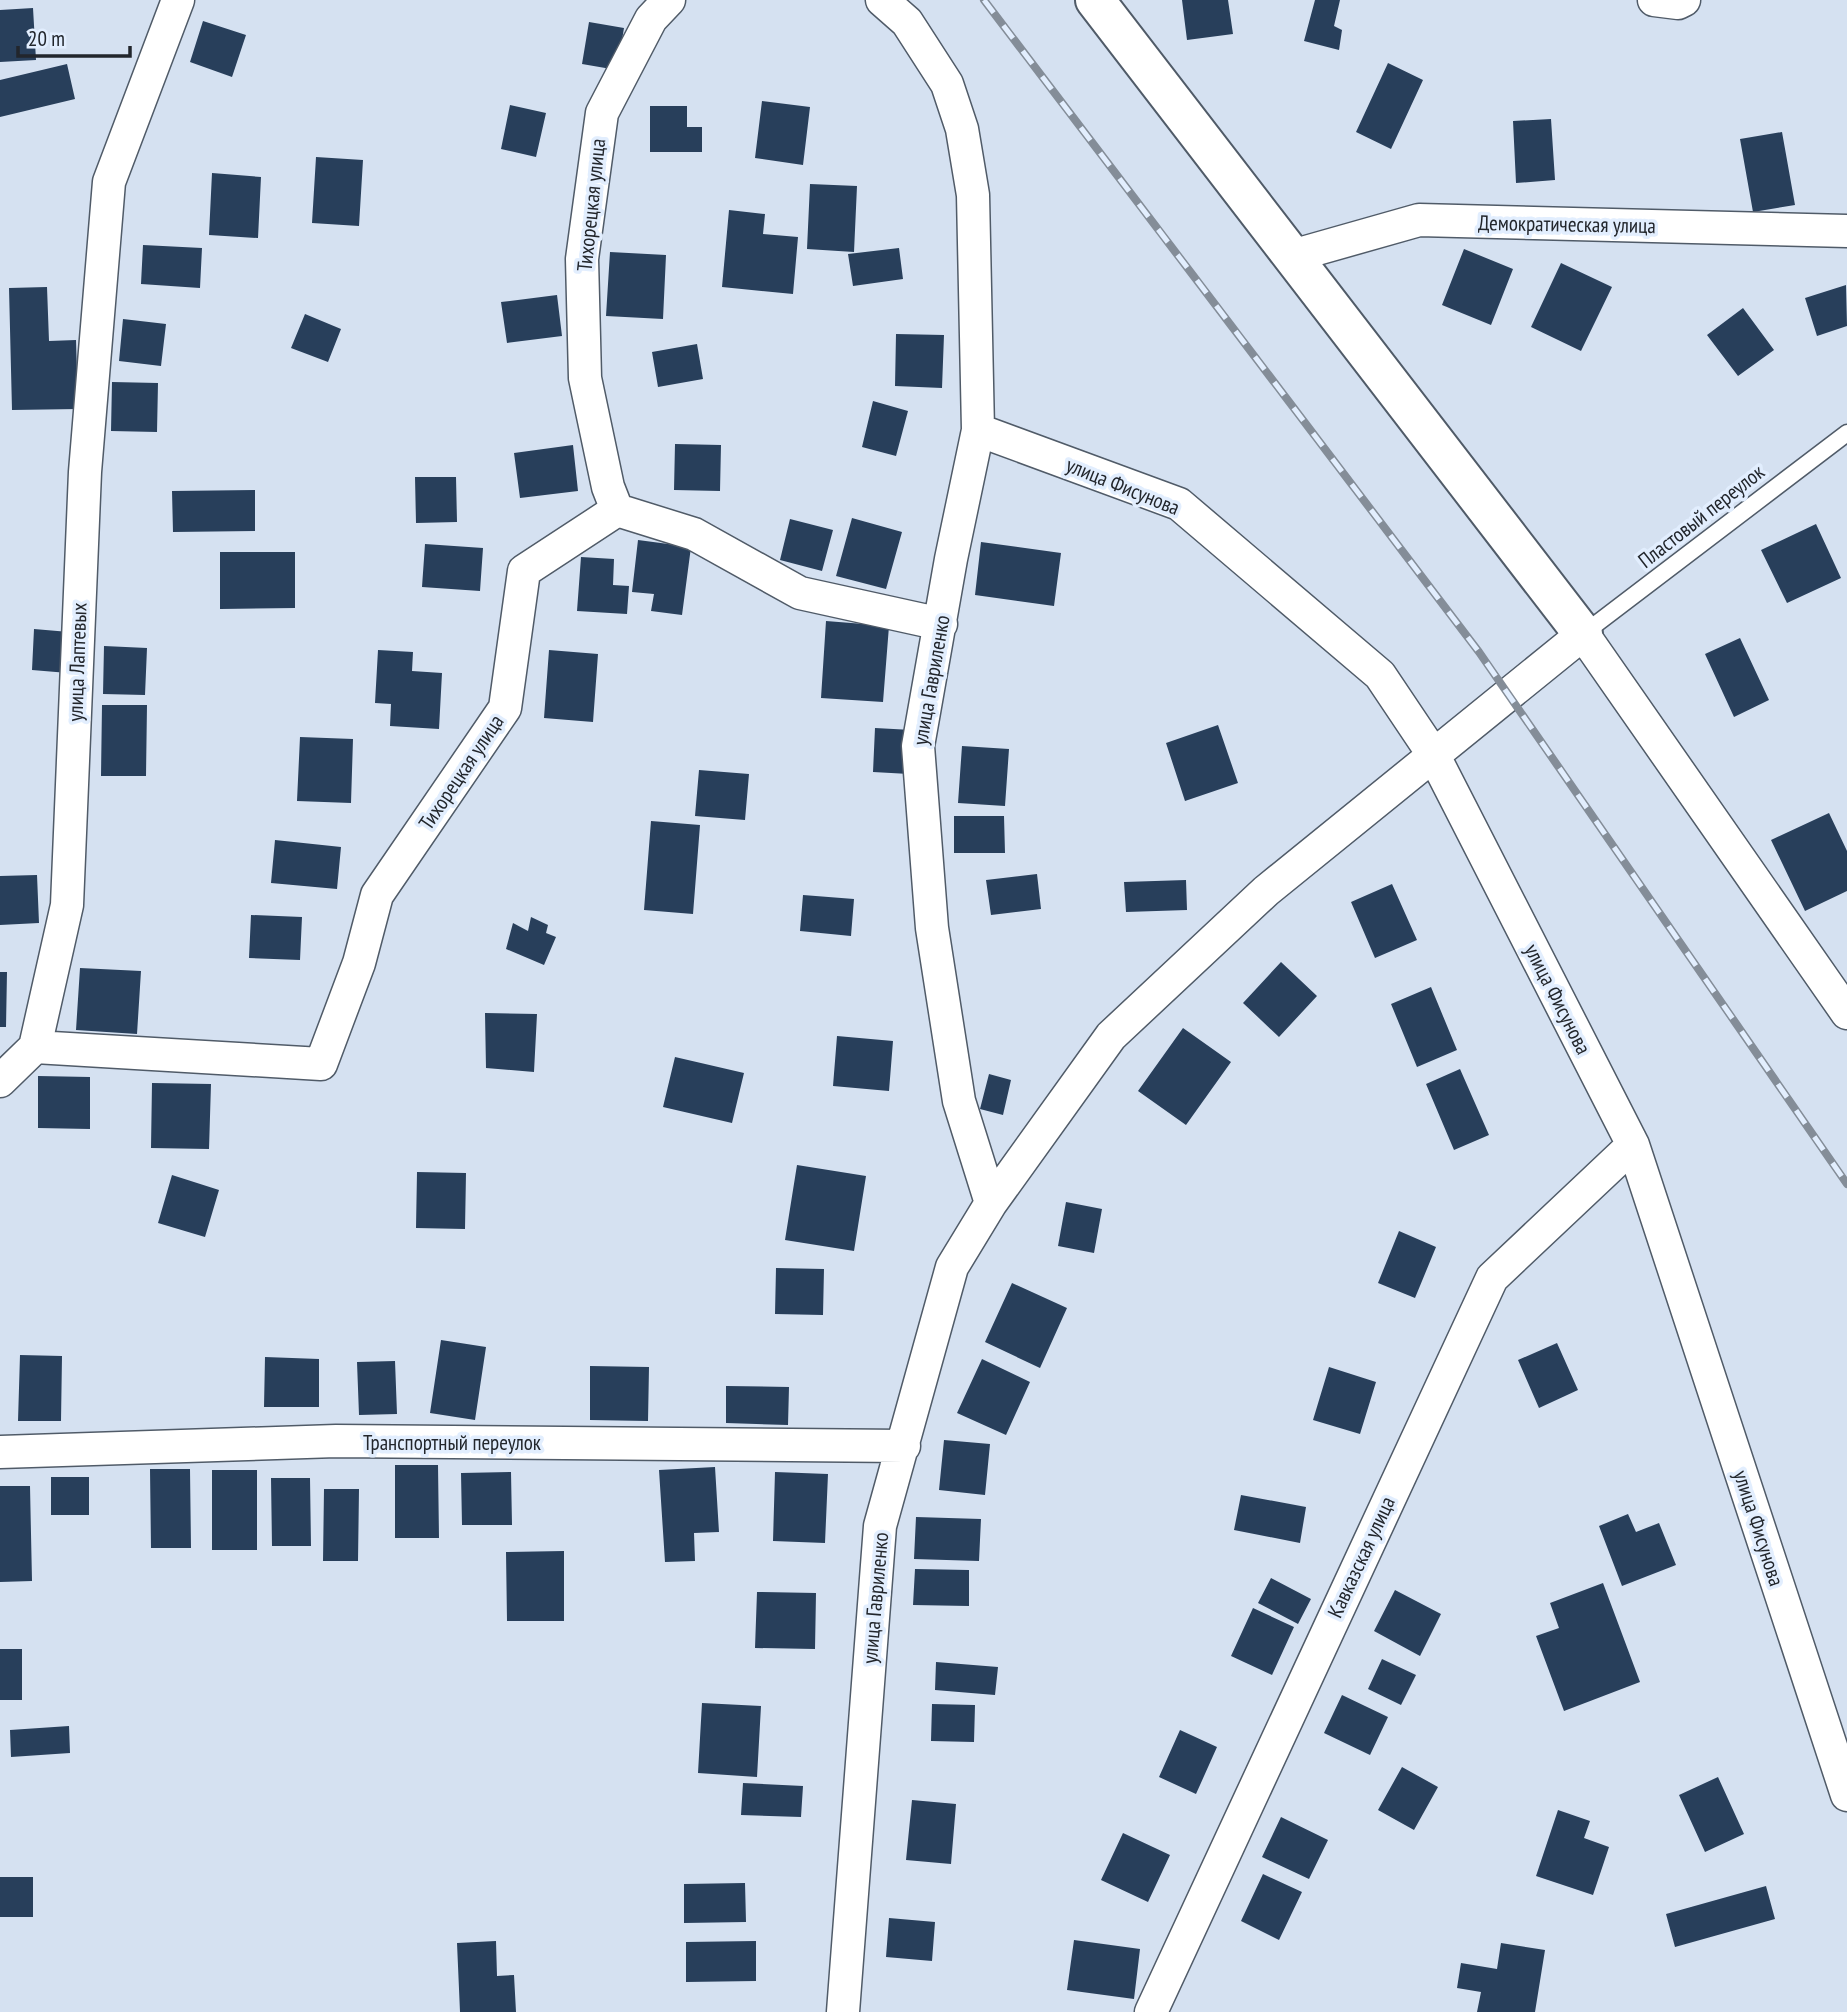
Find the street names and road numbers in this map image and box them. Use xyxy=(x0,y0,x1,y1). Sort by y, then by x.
street label: Тихорецкая улица xyxy=(571,137,611,273)
street label: Демократическая улица xyxy=(1478,209,1656,239)
street label: улица Фисунова xyxy=(1062,451,1184,521)
street label: Пластовый переулок xyxy=(1632,458,1770,574)
street label: улица Лаптевых xyxy=(61,602,93,722)
street label: улица Гавриленко xyxy=(906,613,956,747)
street label: Тихорецкая улица xyxy=(413,709,509,835)
street label: улица Фисунова xyxy=(1519,939,1597,1059)
street label: Транспортный переулок xyxy=(363,1429,541,1456)
street label: улица Фисунова xyxy=(1728,1467,1790,1589)
street label: Кавказская улица xyxy=(1321,1492,1401,1622)
street label: улица Гавриленко xyxy=(856,1531,894,1665)

